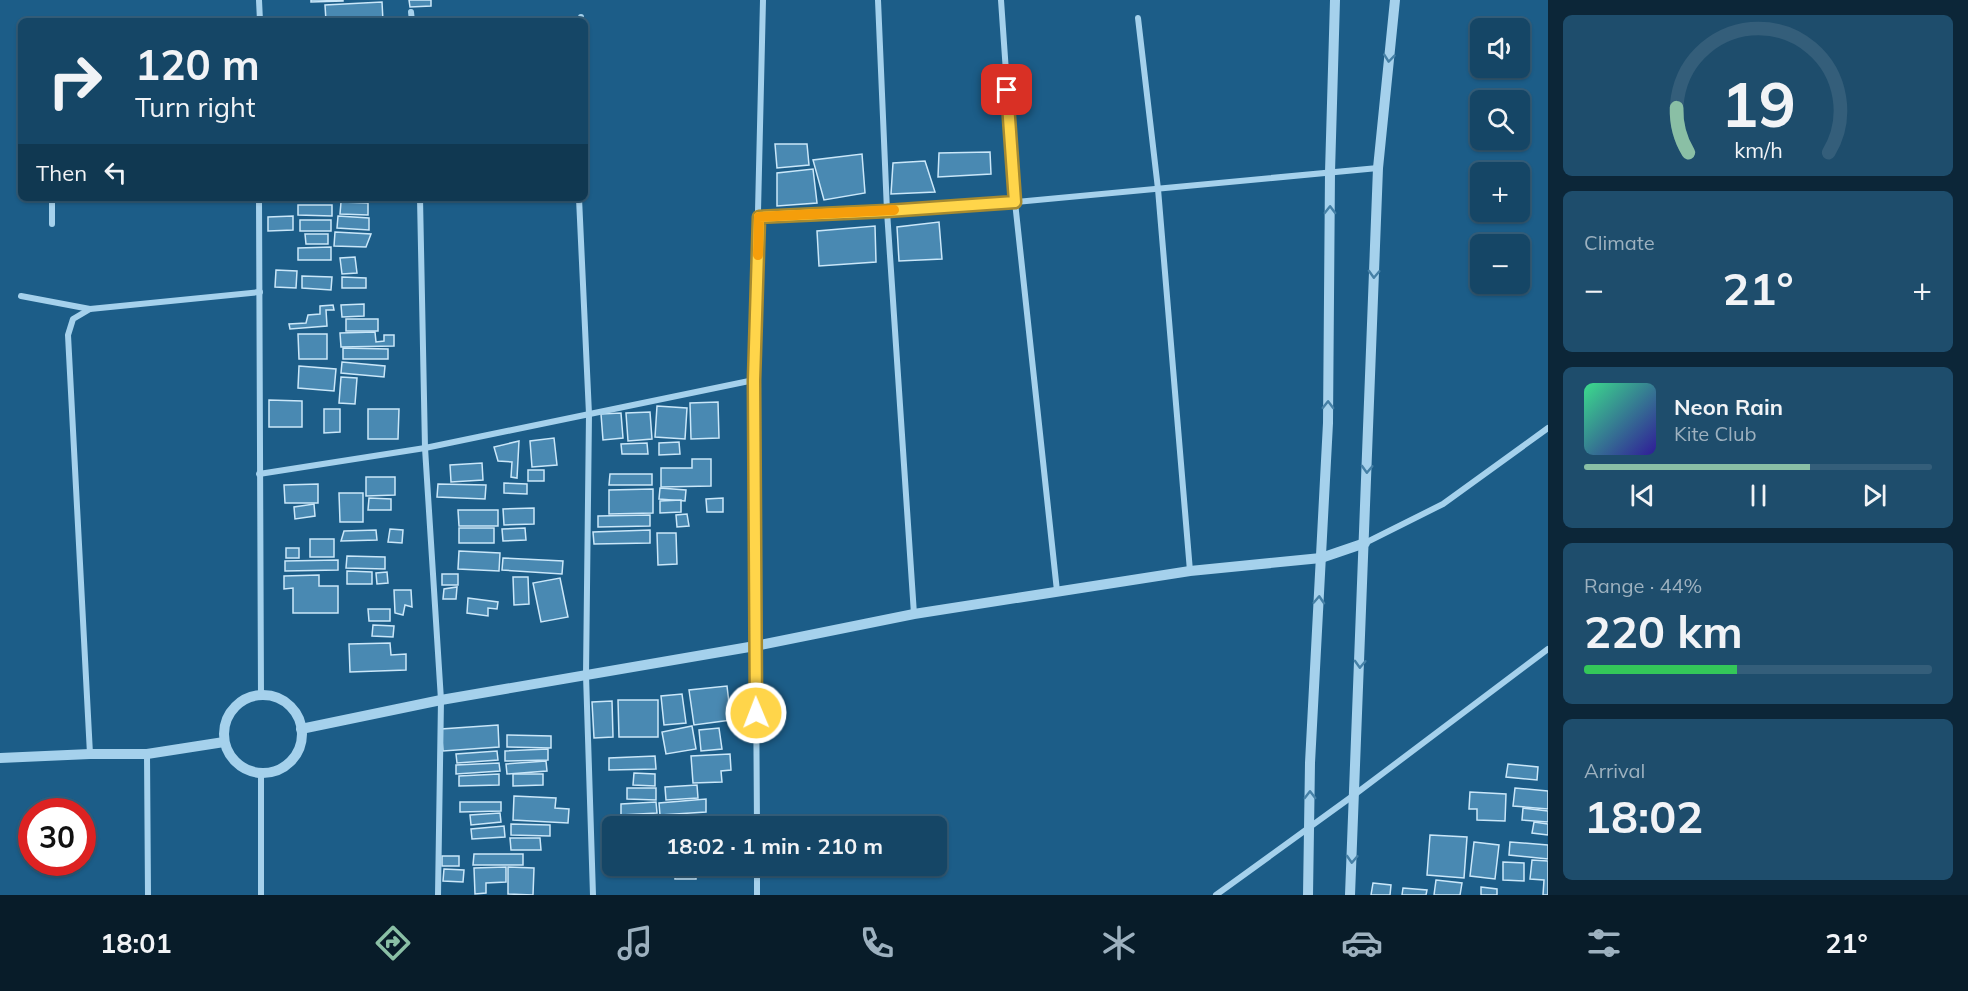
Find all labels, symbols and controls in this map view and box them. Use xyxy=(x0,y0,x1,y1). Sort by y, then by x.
map controls xyxy=(1470,18,1530,294)
button: sound xyxy=(1470,18,1530,78)
text: 120 m xyxy=(135,38,260,91)
icon: right xyxy=(36,42,114,120)
one-way arrow xyxy=(1383,54,1396,63)
pin xyxy=(981,64,1032,115)
text: 19 xyxy=(1721,64,1795,143)
icon: arrive xyxy=(990,73,1023,106)
text: Turn right xyxy=(135,90,255,124)
button: search xyxy=(1470,90,1530,150)
text: km/h xyxy=(1734,136,1782,163)
icon: left xyxy=(99,156,132,189)
text: Then xyxy=(36,159,87,187)
button: + xyxy=(1470,162,1530,222)
one-way arrow xyxy=(1324,206,1336,215)
text: Climate xyxy=(1584,230,1655,255)
button: − xyxy=(1470,234,1530,294)
text: 21° xyxy=(1722,260,1794,316)
text: − xyxy=(1584,268,1604,309)
text: + xyxy=(1912,268,1932,309)
one-way arrow xyxy=(1368,269,1381,278)
text: Neon Rain xyxy=(1674,393,1783,421)
one-way arrow xyxy=(1322,400,1334,409)
text: Kite Club xyxy=(1674,421,1756,446)
one-way arrow xyxy=(1361,464,1374,473)
icon: previous xyxy=(1626,479,1659,512)
icon: pause xyxy=(1742,479,1775,512)
icon: next xyxy=(1858,479,1891,512)
text: Range · 44% xyxy=(1584,573,1702,598)
one-way arrow xyxy=(1312,595,1325,604)
text: 220 km xyxy=(1584,603,1743,659)
one-way arrow xyxy=(1353,660,1366,669)
position arrow xyxy=(724,681,788,745)
text: Arrival xyxy=(1584,758,1645,783)
text: 18:02 xyxy=(1584,788,1703,844)
one-way arrow xyxy=(1304,790,1316,799)
speed limit sign: 30 xyxy=(18,798,96,876)
text: 18:02 · 1 min · 210 m xyxy=(666,832,883,860)
one-way arrow xyxy=(1345,854,1358,863)
icon: directions xyxy=(372,922,414,964)
icon: music xyxy=(614,922,656,964)
icon: phone xyxy=(856,922,898,964)
icon: climate xyxy=(1098,922,1140,964)
icon: car xyxy=(1341,922,1383,964)
icon: filters xyxy=(1583,922,1625,964)
text: 18:01 xyxy=(100,926,172,960)
text: 21° xyxy=(1825,926,1868,960)

